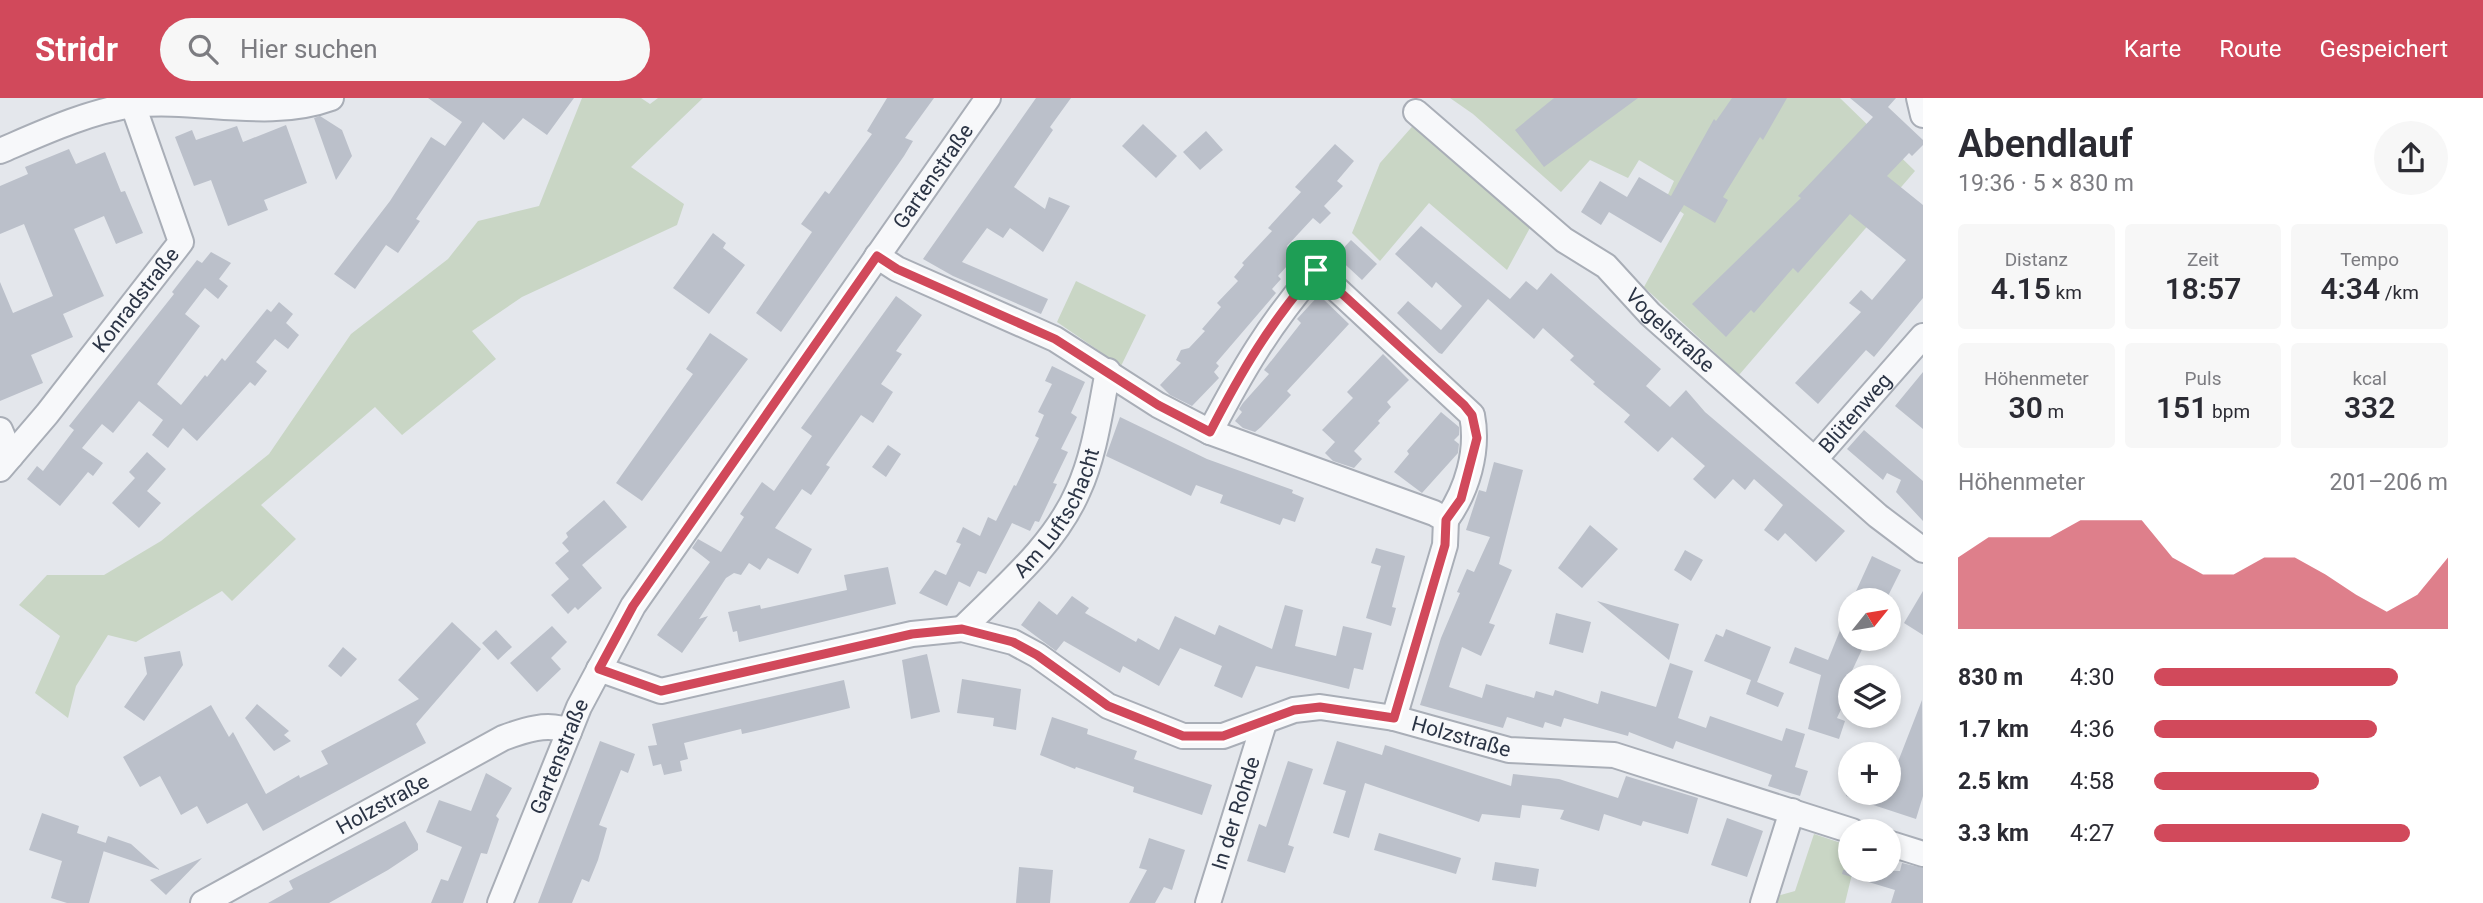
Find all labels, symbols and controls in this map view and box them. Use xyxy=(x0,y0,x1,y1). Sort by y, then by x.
search box xyxy=(160,18,650,81)
text: Stridr xyxy=(35,30,118,69)
icon: search xyxy=(184,30,222,68)
text: Hier suchen xyxy=(240,34,378,64)
text: Karte xyxy=(2124,35,2181,63)
text: Route xyxy=(2219,35,2281,63)
text: Gespeichert xyxy=(2319,35,2448,63)
street label: Gartenstraße xyxy=(888,119,978,233)
button: share xyxy=(2374,121,2448,195)
text: Abendlauf xyxy=(1958,122,2133,166)
text: 19:36 · 5 × 830 m xyxy=(1958,170,2134,197)
pin xyxy=(1286,240,1346,300)
street label: Konradstraße xyxy=(88,243,184,357)
text: Distanz xyxy=(2005,248,2068,271)
text: Zeit xyxy=(2187,248,2219,271)
text: Tempo xyxy=(2340,248,2399,271)
icon: arrive xyxy=(1297,251,1335,289)
text: 4.15 xyxy=(1991,271,2051,306)
text: 18:57 xyxy=(2165,271,2241,306)
text: 4:34 xyxy=(2320,271,2380,306)
text: km xyxy=(2051,281,2082,304)
text: /km xyxy=(2380,281,2419,304)
street label: Vogelstraße xyxy=(1621,283,1719,377)
text: Höhenmeter xyxy=(1984,367,2089,390)
text: Puls xyxy=(2185,367,2221,390)
text: kcal xyxy=(2352,367,2387,390)
street label: Blütenweg xyxy=(1814,368,1897,458)
text: 30 xyxy=(2009,390,2043,425)
text: 151 xyxy=(2156,390,2207,425)
text: 332 xyxy=(2344,390,2395,425)
text: m xyxy=(2043,400,2064,423)
text: bpm xyxy=(2207,400,2250,423)
street label: Am Luftschacht xyxy=(1009,446,1104,583)
text: Höhenmeter xyxy=(1958,469,2085,496)
text: 201–206 m xyxy=(2329,469,2448,496)
north arrow xyxy=(1838,588,1900,651)
map controls xyxy=(1838,588,1901,882)
text: 830 m xyxy=(1958,664,2023,691)
text: 4:30 xyxy=(2070,664,2114,691)
button: layers xyxy=(1838,665,1901,728)
street label: Gartenstraße xyxy=(525,694,593,818)
street label: Holzstraße xyxy=(1409,711,1514,762)
text: 1.7 km xyxy=(1958,716,2029,743)
text: 4:36 xyxy=(2070,716,2114,743)
button: + xyxy=(1838,742,1901,805)
street label: In der Rohde xyxy=(1207,754,1265,873)
text: 2.5 km xyxy=(1958,768,2029,795)
text: 4:58 xyxy=(2070,768,2114,795)
street label: Holzstraße xyxy=(332,769,433,839)
button: − xyxy=(1838,819,1901,882)
text: 3.3 km xyxy=(1958,820,2029,847)
text: 4:27 xyxy=(2070,820,2114,847)

